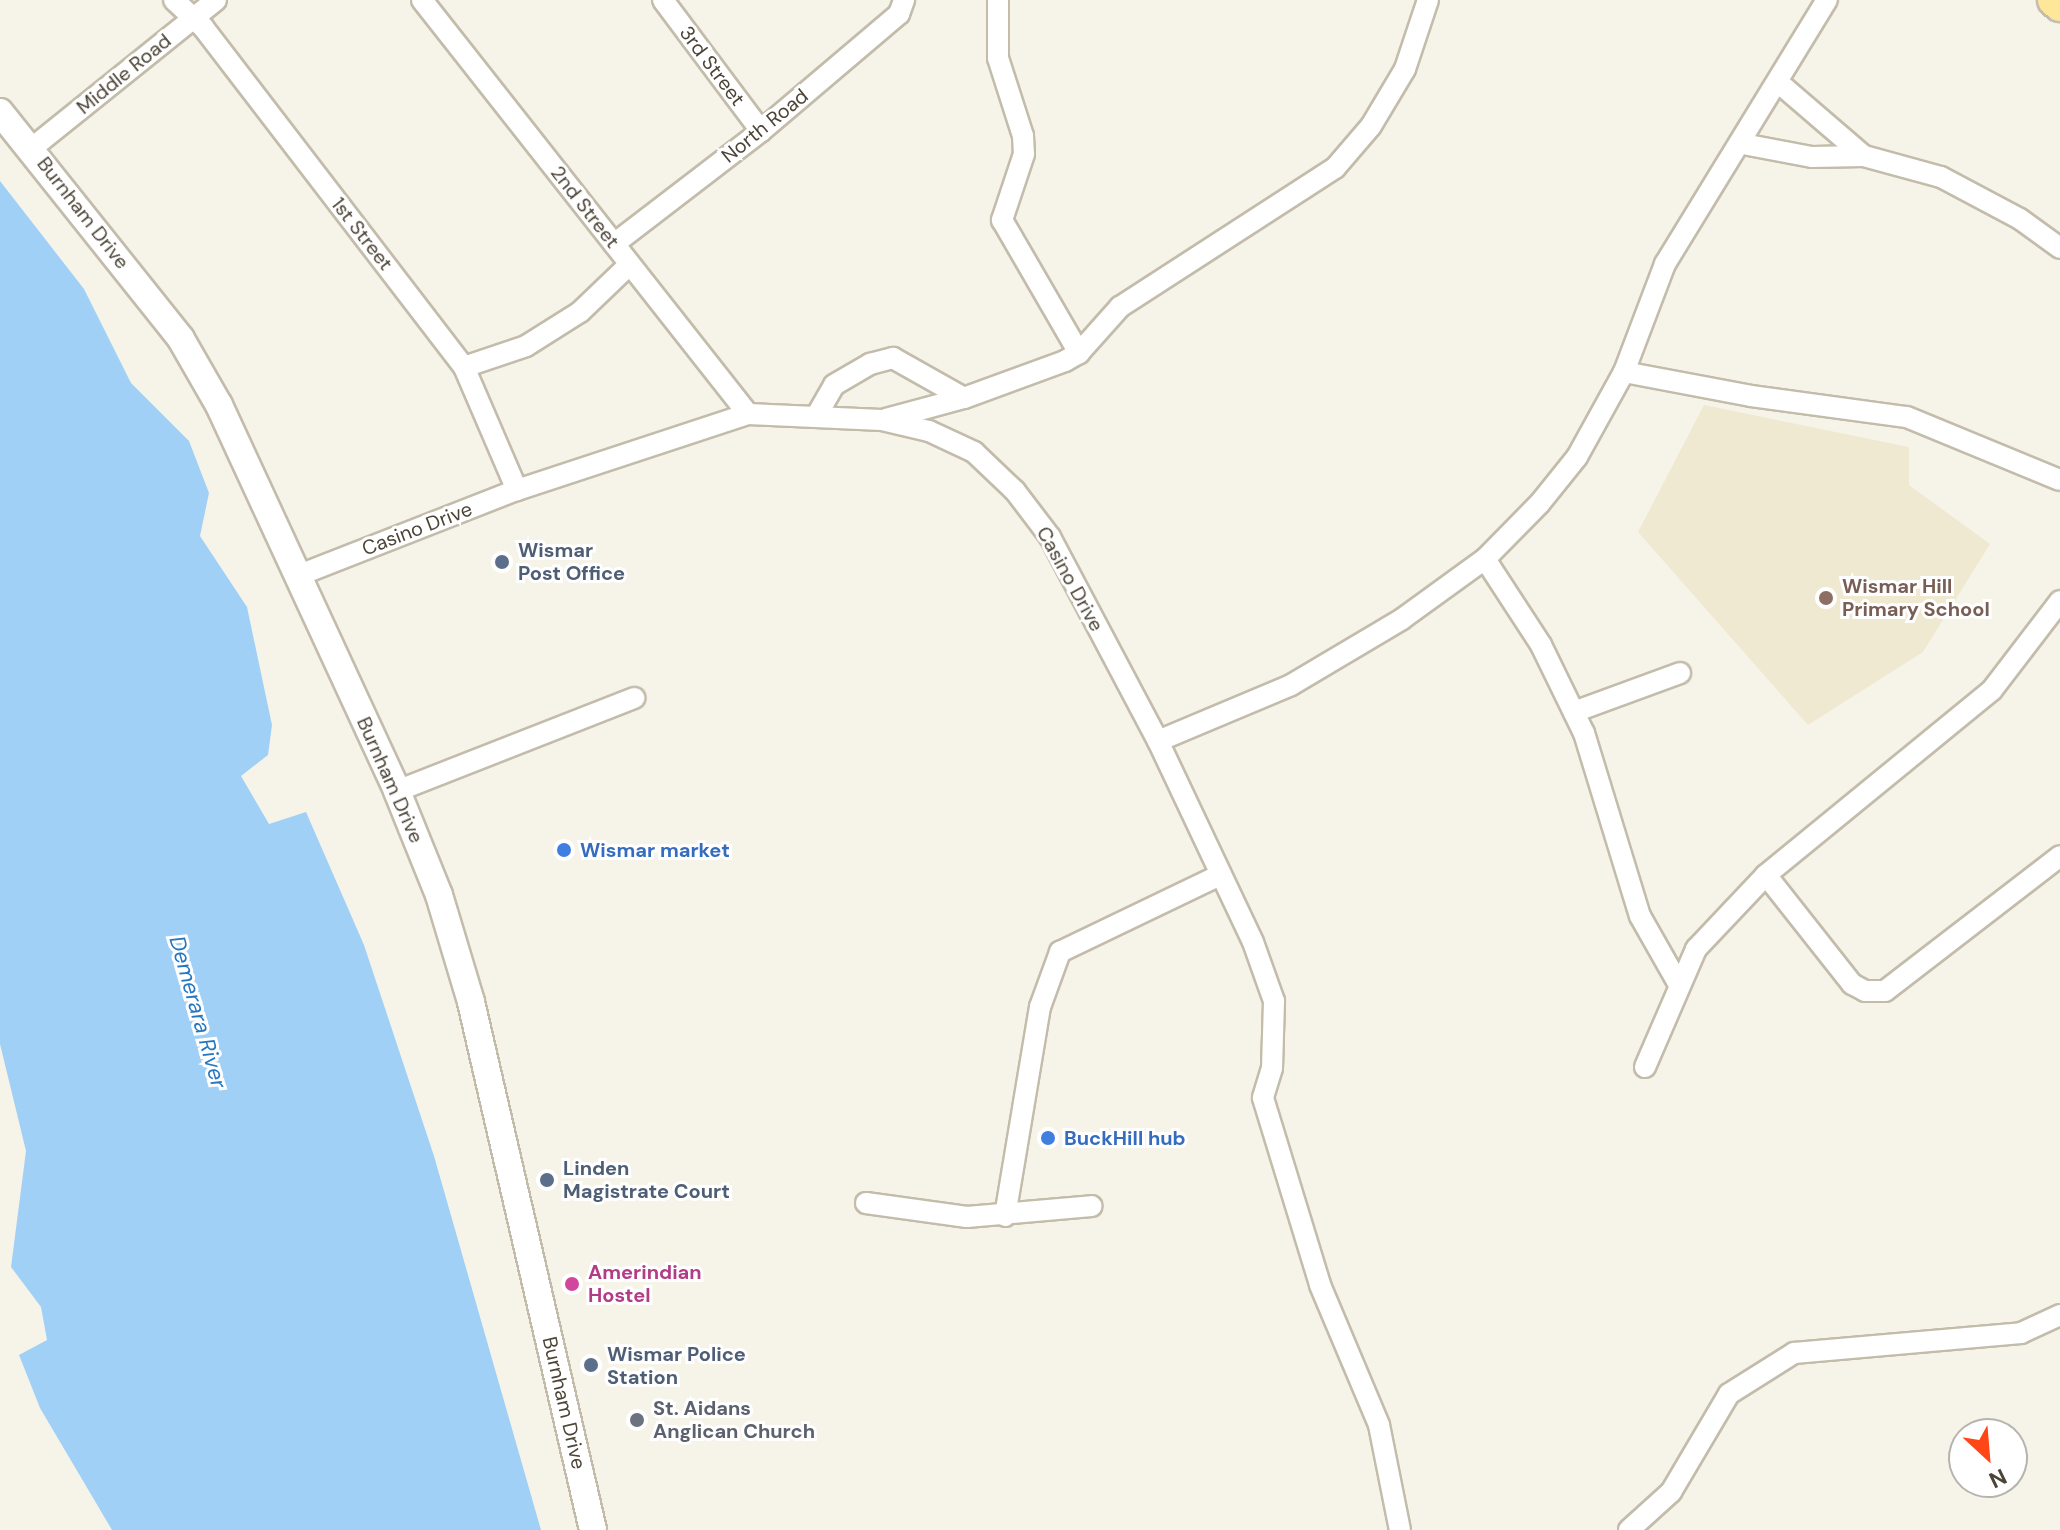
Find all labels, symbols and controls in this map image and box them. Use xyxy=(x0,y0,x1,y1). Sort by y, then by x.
street label: 3rd Street xyxy=(674,21,750,111)
street label: Middle Road xyxy=(72,29,176,119)
street label: North Road xyxy=(717,84,813,168)
street label: Burnham Drive xyxy=(32,152,134,274)
street label: 2nd Street xyxy=(546,161,624,253)
street label: 1st Street xyxy=(326,193,398,275)
street label: Casino Drive xyxy=(359,497,475,561)
street label: Casino Drive xyxy=(1031,522,1109,636)
place label: Wismar Post Office xyxy=(518,538,625,585)
marker: Wismar Post Office xyxy=(493,553,511,571)
place label: Wismar Hill Primary School xyxy=(1842,574,1990,621)
marker: Wismar Hill Primary School xyxy=(1817,589,1835,607)
street label: Burnham Drive xyxy=(352,713,428,847)
place label: Wismar market xyxy=(580,838,730,862)
marker: Wismar market xyxy=(555,841,573,859)
water label: Demerara River xyxy=(164,933,232,1091)
place label: BuckHill hub xyxy=(1064,1126,1186,1150)
marker: BuckHill hub xyxy=(1039,1129,1057,1147)
place label: Linden Magistrate Court xyxy=(563,1156,730,1203)
marker: Linden Magistrate Court xyxy=(538,1171,556,1189)
place label: Amerindian Hostel xyxy=(588,1260,702,1307)
marker: Amerindian Hostel xyxy=(563,1275,581,1293)
street label: Burnham Drive xyxy=(537,1334,591,1472)
place label: Wismar Police Station xyxy=(607,1342,746,1389)
marker: Wismar Police Station xyxy=(582,1356,600,1374)
place label: St. Aidans Anglican Church xyxy=(653,1396,815,1443)
marker: St. Aidans Anglican Church xyxy=(628,1411,646,1429)
north arrow xyxy=(1948,1418,2028,1498)
text: N xyxy=(1984,1462,2011,1495)

